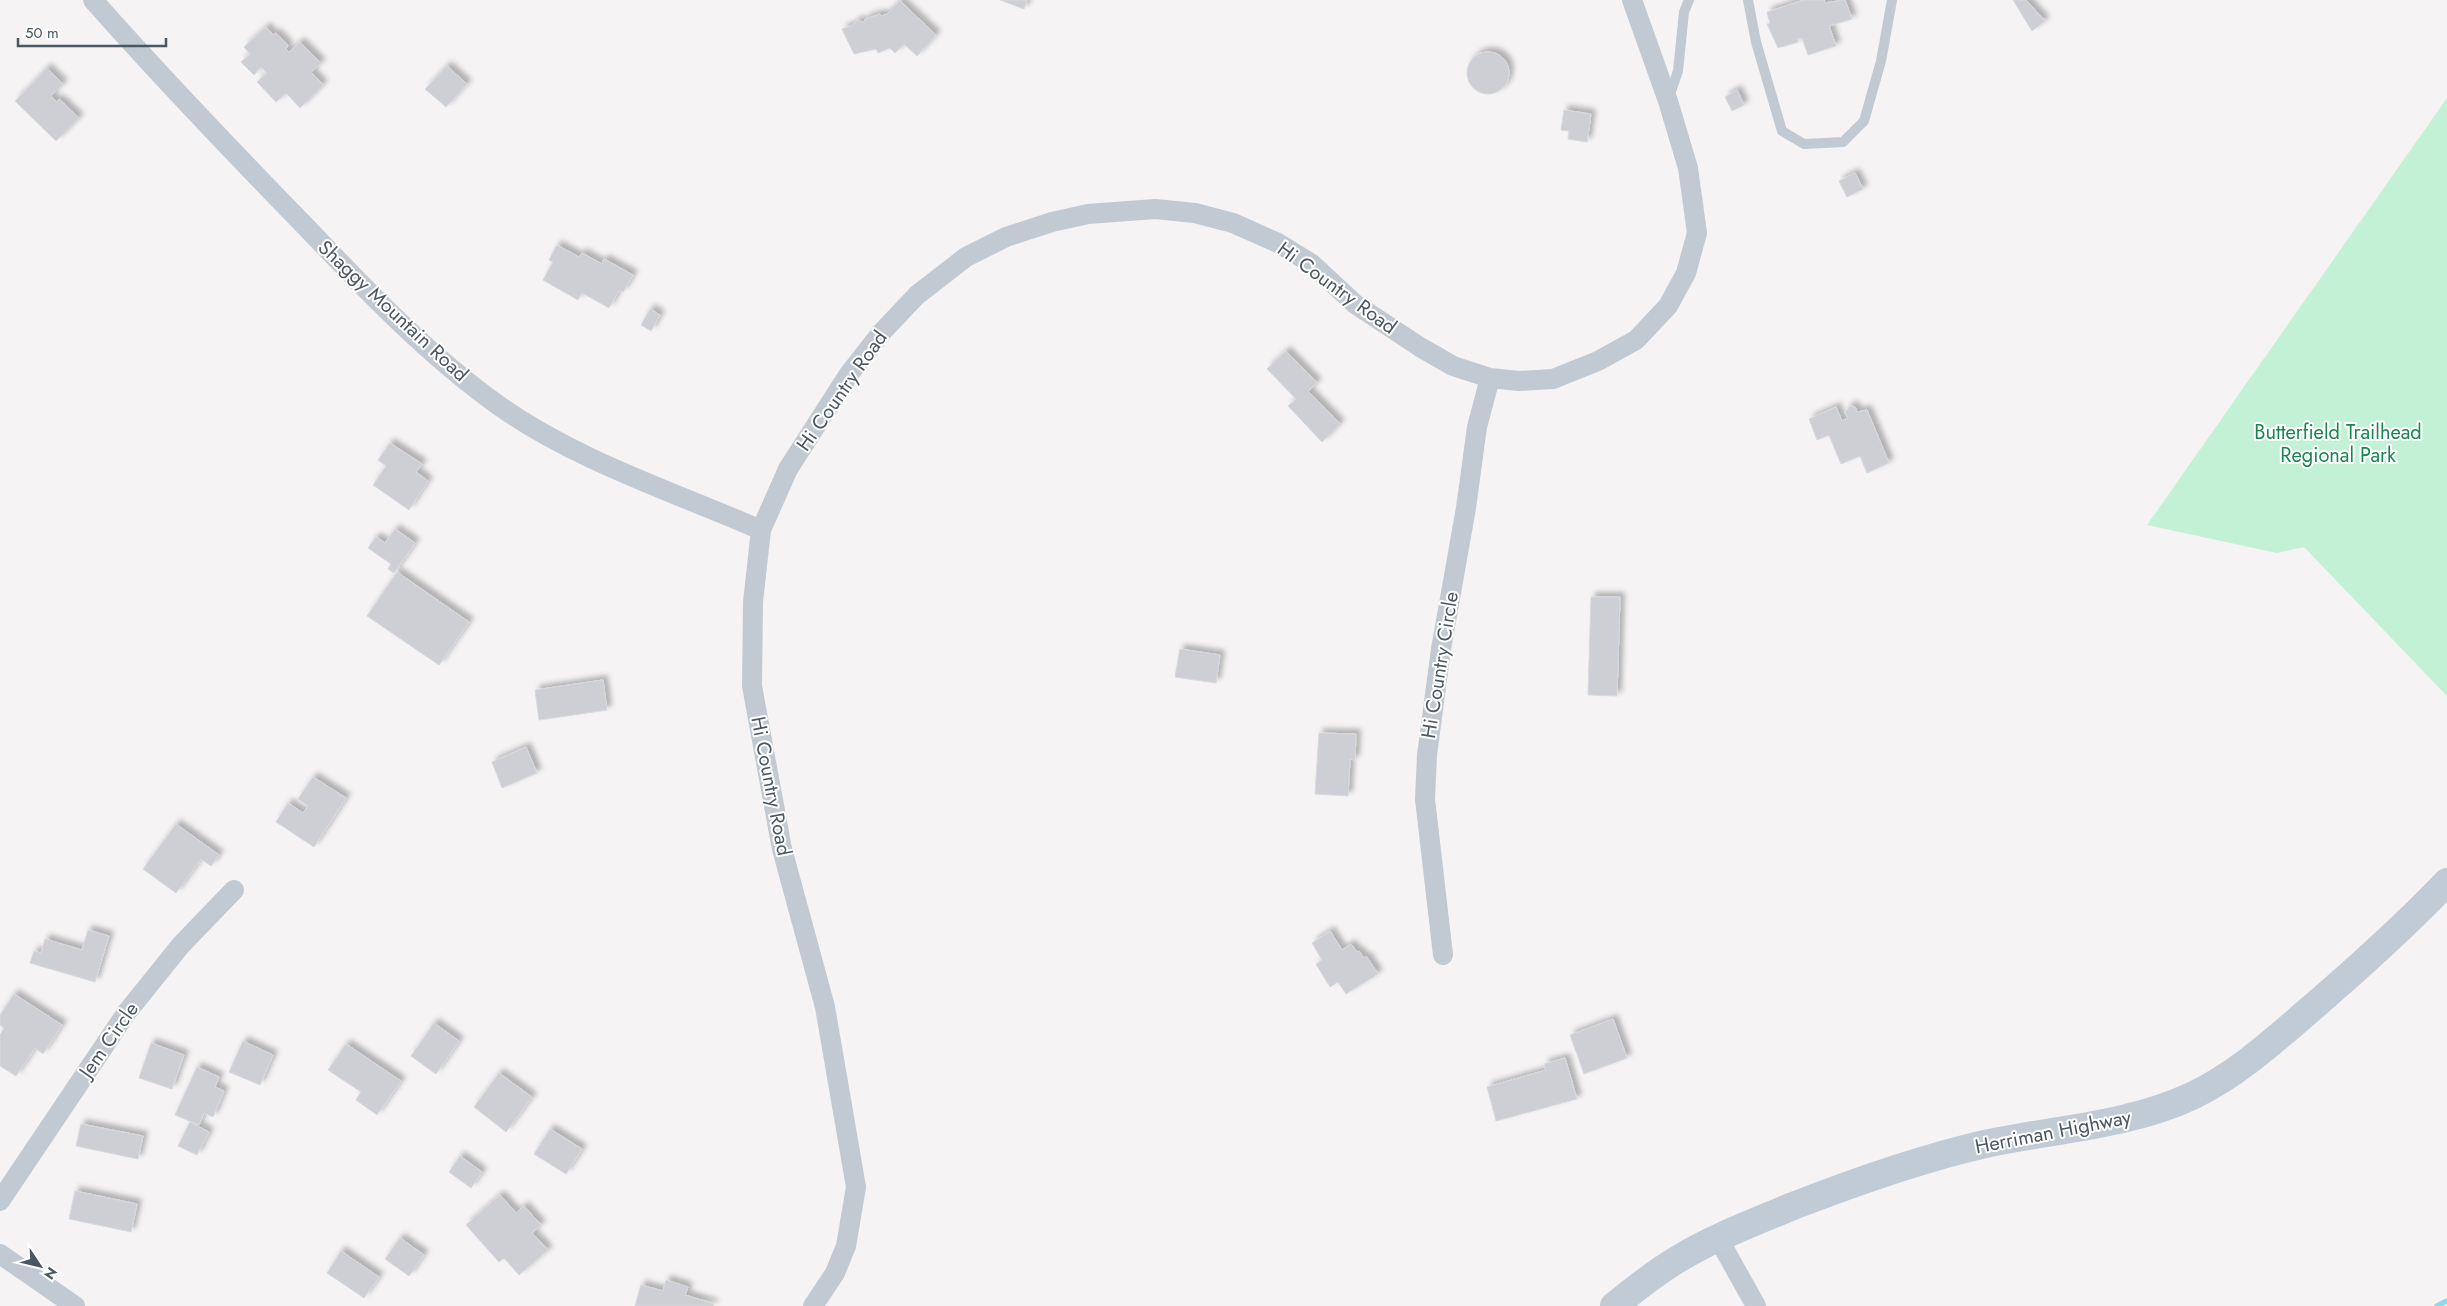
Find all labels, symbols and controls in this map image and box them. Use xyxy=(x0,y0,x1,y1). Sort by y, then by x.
scale bar xyxy=(18,15,165,47)
text: 50 m xyxy=(25,22,59,44)
street label: Shaggy Mountain Road xyxy=(311,234,475,388)
street label: Hi Country Road xyxy=(1271,235,1403,341)
street label: Hi Country Road xyxy=(790,325,894,457)
park label: Butterfield Trailhead Regional Park xyxy=(2254,418,2422,470)
street label: Hi Country Circle xyxy=(1414,590,1466,740)
street label: Hi Country Road xyxy=(743,714,799,858)
street label: Jem Circle xyxy=(71,996,146,1086)
street label: Herriman Highway xyxy=(1972,1103,2134,1161)
north arrow xyxy=(15,1241,65,1291)
text: N xyxy=(39,1263,62,1284)

